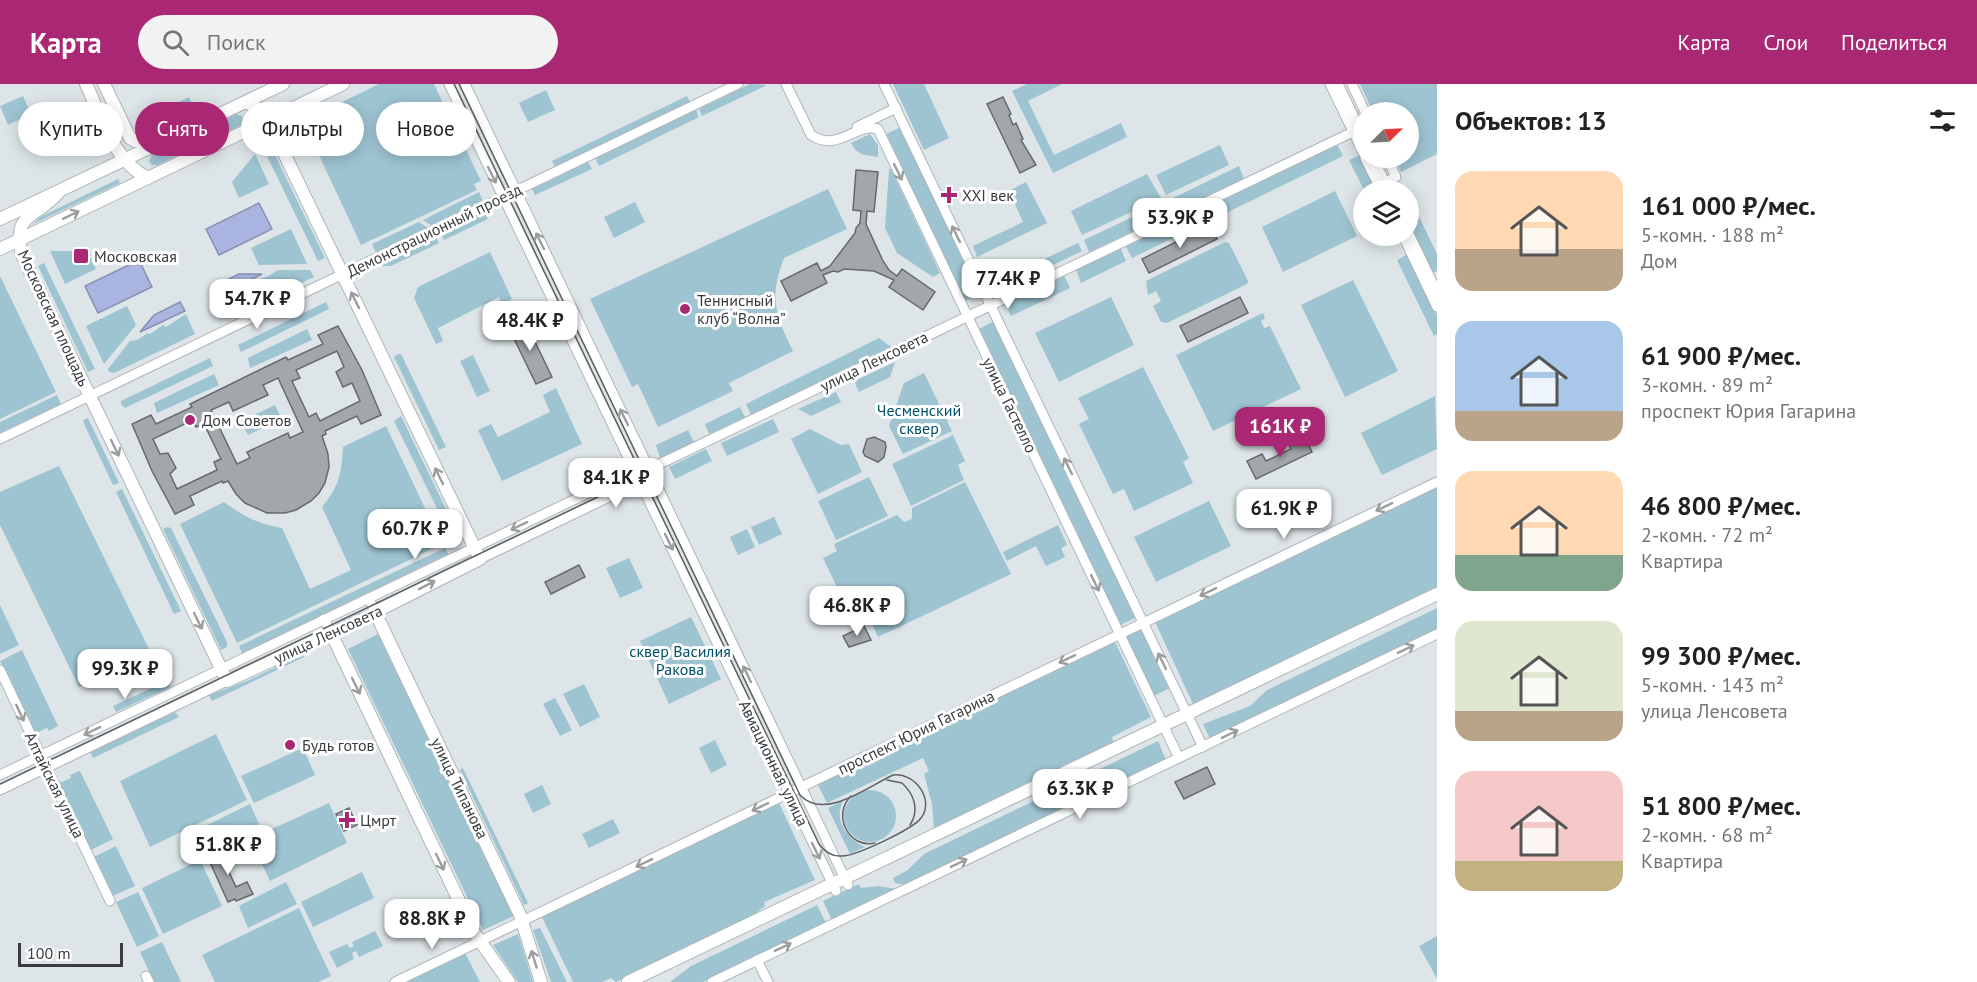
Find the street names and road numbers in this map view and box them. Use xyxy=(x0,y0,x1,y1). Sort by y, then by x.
street label: Демонстрационный проезд xyxy=(343,179,525,281)
street label: Московская площадь xyxy=(14,247,94,389)
street label: улица Ленсовета xyxy=(817,326,931,396)
street label: улица Гастелло xyxy=(978,354,1042,456)
street label: улица Ленсовета xyxy=(271,600,385,668)
street label: проспект Юрия Гагарина xyxy=(834,685,998,779)
street label: Авиационная улица xyxy=(735,697,813,829)
street label: Алтайская улица xyxy=(21,729,89,841)
street label: улица Типанова xyxy=(427,734,493,842)

